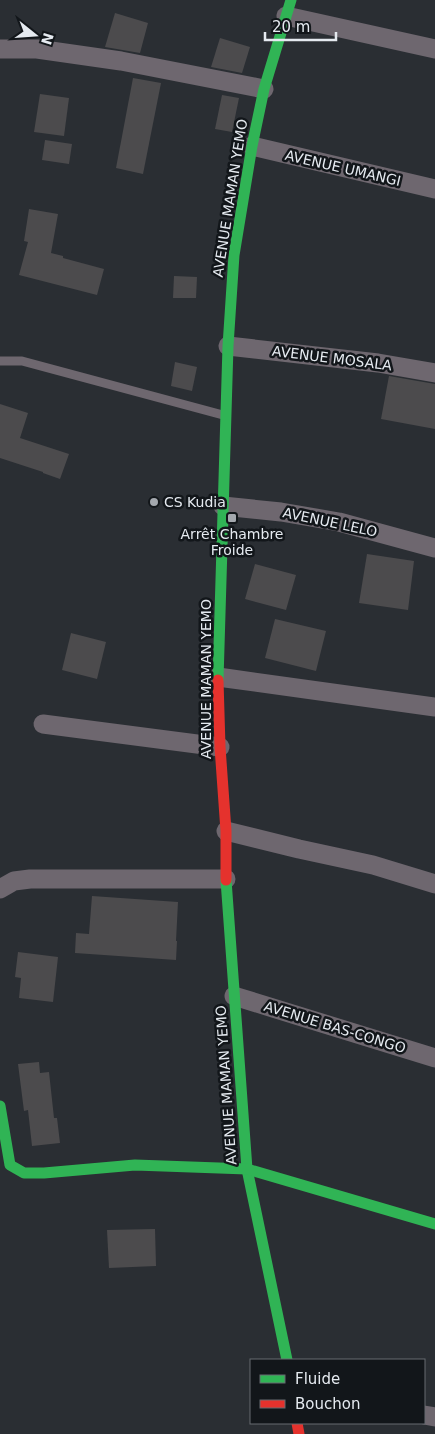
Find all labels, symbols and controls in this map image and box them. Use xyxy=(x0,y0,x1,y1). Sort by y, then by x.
north arrow xyxy=(10,10,60,60)
scale bar xyxy=(265,10,336,42)
text: 20 m xyxy=(272,18,310,36)
text: N xyxy=(38,31,57,47)
street label: AVENUE MAMAN YEMO xyxy=(210,118,250,278)
street label: AVENUE UMANGI xyxy=(283,147,403,189)
street label: AVENUE MOSALA xyxy=(271,343,393,373)
place label: CS Kudia xyxy=(164,494,226,510)
marker: CS Kudia xyxy=(148,496,160,508)
street label: AVENUE LELO xyxy=(281,504,379,540)
marker: Arrêt Chambre Froide xyxy=(226,512,238,524)
place label: Arrêt Chambre Froide xyxy=(181,526,283,558)
street label: AVENUE MAMAN YEMO xyxy=(198,599,214,759)
street label: AVENUE BAS-CONGO xyxy=(262,998,408,1056)
street label: AVENUE MAMAN YEMO xyxy=(212,1005,240,1165)
legend xyxy=(250,1359,425,1424)
text: Fluide xyxy=(295,1370,340,1388)
text: Bouchon xyxy=(295,1395,360,1413)

